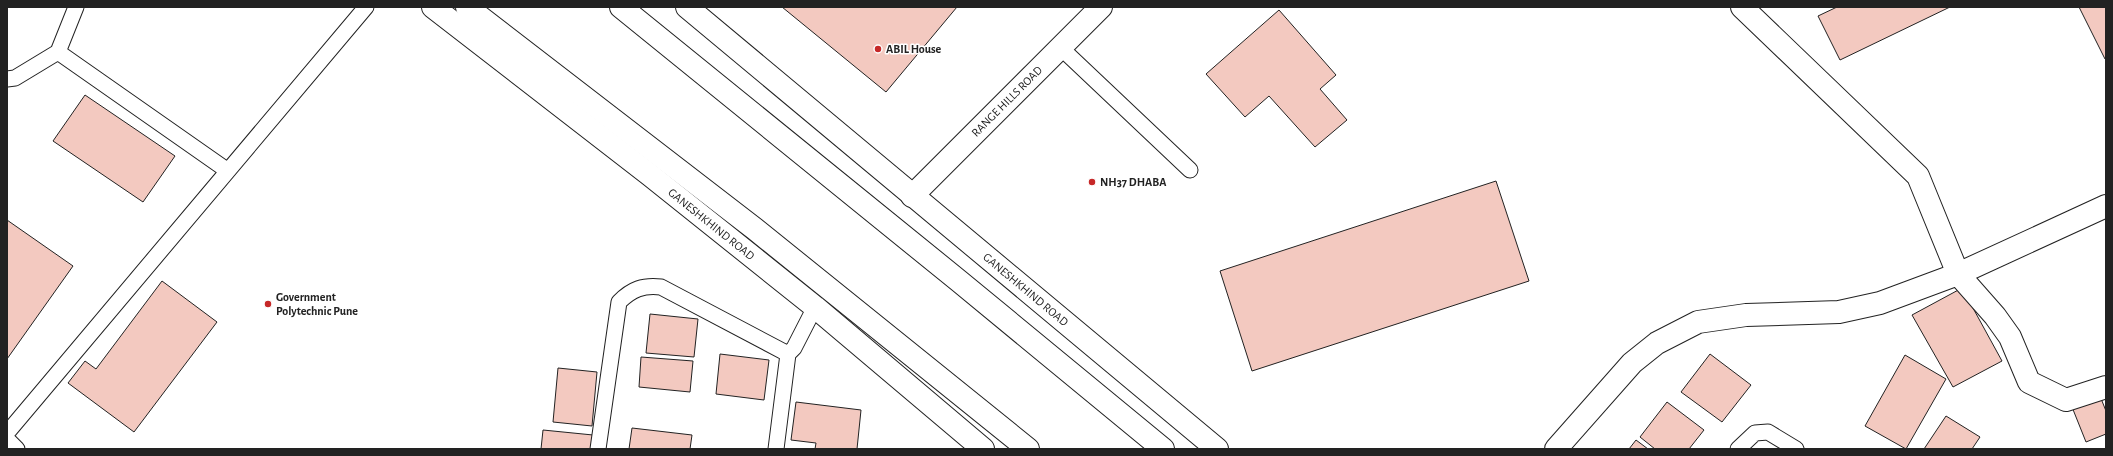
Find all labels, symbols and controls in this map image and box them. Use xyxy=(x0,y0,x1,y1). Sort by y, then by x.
place label: ABIL House xyxy=(886,43,942,55)
marker: ABIL House xyxy=(873,44,883,54)
street label: RANGE HILLS ROAD xyxy=(969,63,1045,139)
place label: NH37 DHABA xyxy=(1100,176,1167,188)
marker: NH37 DHABA xyxy=(1087,177,1097,187)
street label: GANESHKHIND ROAD xyxy=(666,186,757,262)
street label: GANESHKHIND ROAD xyxy=(981,251,1071,328)
place label: Government Polytechnic Pune xyxy=(276,291,358,318)
marker: Government Polytechnic Pune xyxy=(263,299,273,309)

